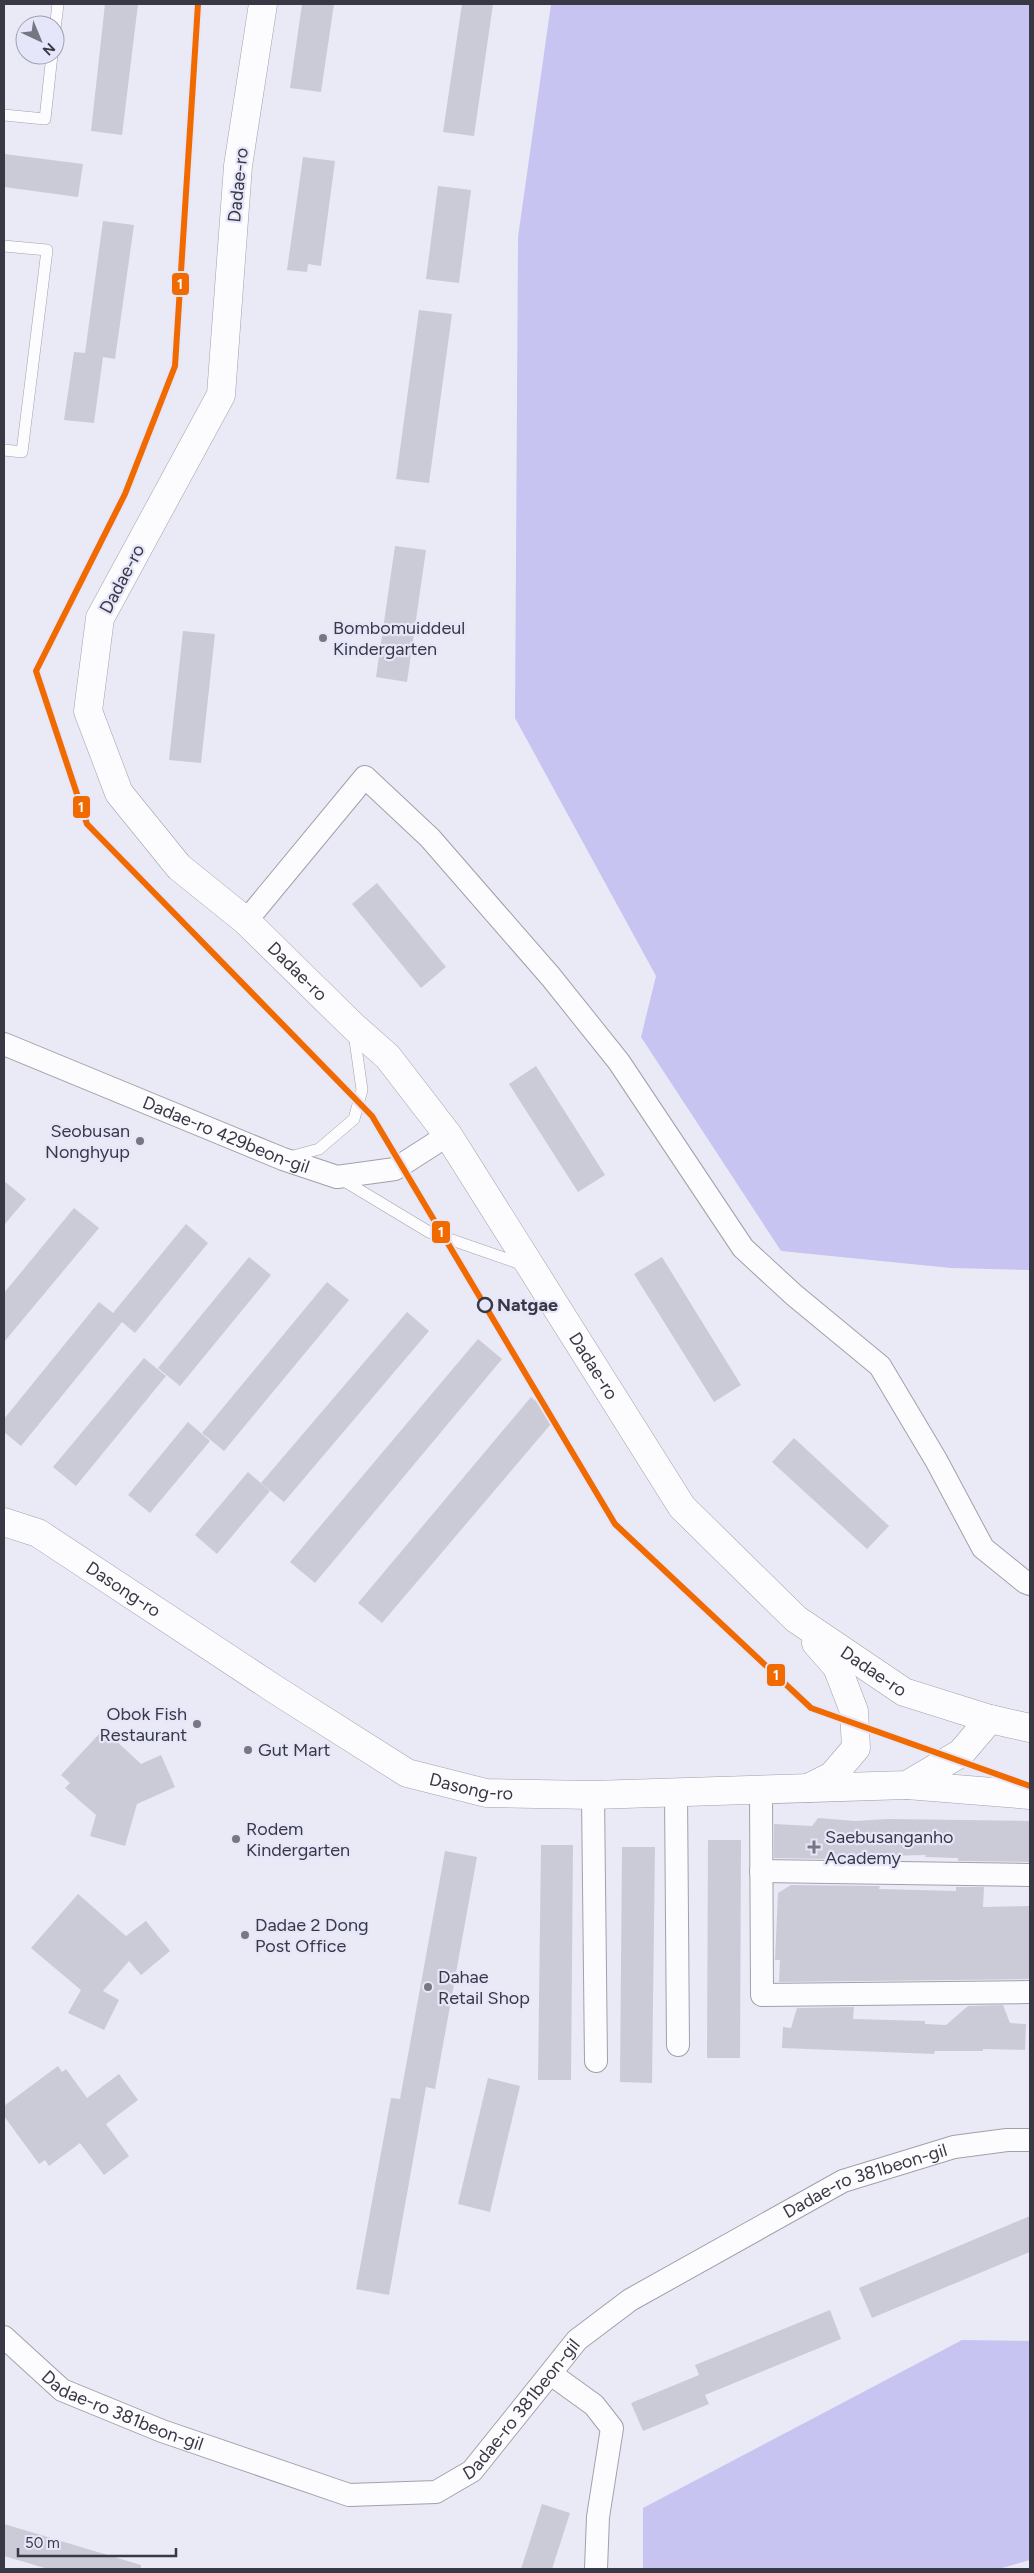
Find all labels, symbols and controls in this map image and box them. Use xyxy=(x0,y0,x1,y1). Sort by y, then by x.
north arrow xyxy=(15,15,65,65)
text: N xyxy=(39,39,58,59)
street label: Dadae-ro xyxy=(223,146,253,224)
line badge: 1 xyxy=(171,272,190,296)
text: 1 xyxy=(177,276,183,293)
street label: Dadae-ro xyxy=(95,541,149,617)
place label: Bombomuiddeul Kindergarten xyxy=(333,617,465,660)
marker: Bombomuiddeul Kindergarten xyxy=(317,632,329,644)
line badge: 1 xyxy=(72,795,91,819)
text: 1 xyxy=(78,799,84,816)
street label: Dadae-ro xyxy=(263,937,332,1006)
street label: Dadae-ro 429beon-gil xyxy=(139,1091,312,1178)
place label: Seobusan Nonghyup xyxy=(45,1120,130,1163)
marker: Seobusan Nonghyup xyxy=(134,1135,146,1147)
line badge: 1 xyxy=(431,1220,451,1244)
text: 1 xyxy=(438,1224,444,1241)
place label: Natgae xyxy=(497,1294,558,1316)
marker: Natgae xyxy=(477,1297,493,1313)
street label: Dadae-ro xyxy=(564,1328,623,1404)
street label: Dasong-ro xyxy=(82,1557,165,1622)
street label: Dadae-ro xyxy=(836,1641,911,1702)
line badge: 1 xyxy=(766,1663,786,1687)
text: 1 xyxy=(773,1667,779,1684)
place label: Obok Fish Restaurant xyxy=(99,1703,187,1746)
marker: Obok Fish Restaurant xyxy=(191,1718,203,1730)
place label: Gut Mart xyxy=(258,1739,330,1761)
marker: Gut Mart xyxy=(242,1744,254,1756)
street label: Dasong-ro xyxy=(427,1768,513,1805)
place label: Rodem Kindergarten xyxy=(246,1818,350,1861)
place label: Saebusanganho Academy xyxy=(825,1826,954,1869)
marker: Rodem Kindergarten xyxy=(230,1833,242,1845)
marker: Saebusanganho Academy xyxy=(807,1840,821,1854)
place label: Dadae 2 Dong Post Office xyxy=(255,1914,369,1957)
marker: Dadae 2 Dong Post Office xyxy=(239,1929,251,1941)
place label: Dahae Retail Shop xyxy=(438,1966,530,2009)
marker: Dahae Retail Shop xyxy=(422,1981,434,1993)
street label: Dadae-ro 381beon-gil xyxy=(779,2139,950,2223)
street label: Dadae-ro 381beon-gil xyxy=(459,2334,585,2485)
street label: Dadae-ro 381beon-gil xyxy=(37,2366,206,2455)
scale bar xyxy=(18,2526,175,2558)
text: 50 m xyxy=(25,2534,60,2552)

